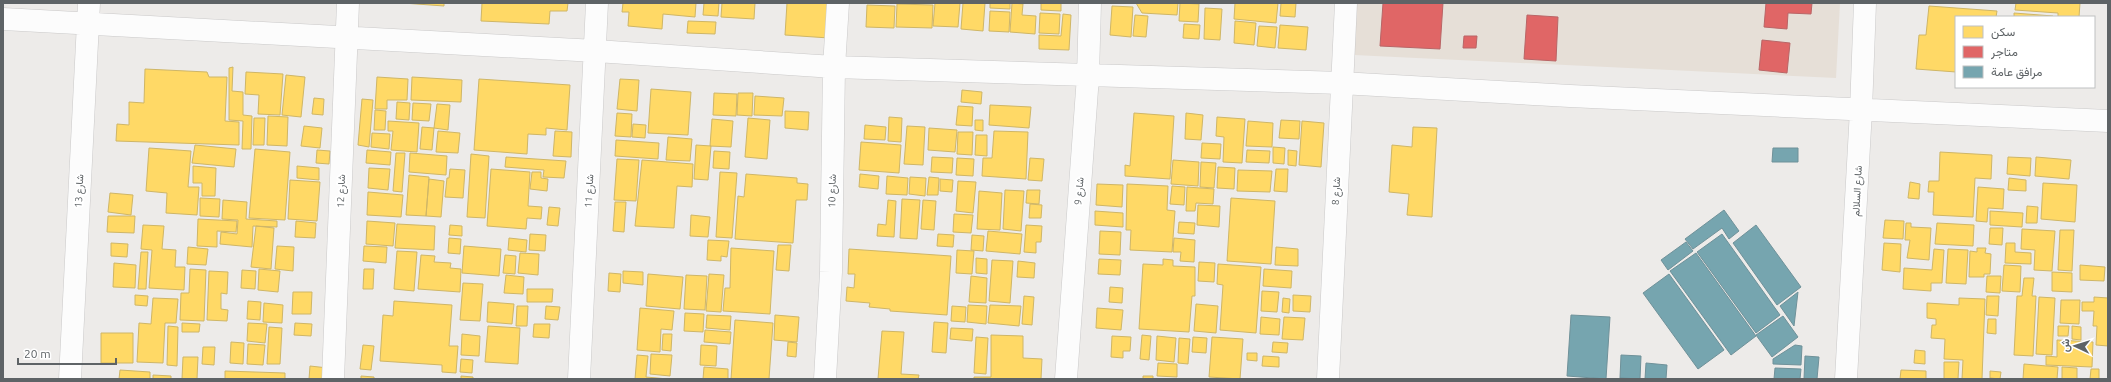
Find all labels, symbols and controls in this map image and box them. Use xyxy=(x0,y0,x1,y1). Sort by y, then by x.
legend xyxy=(1955,16,2095,88)
text: سكن xyxy=(1991,25,2015,40)
text: متاجر xyxy=(1990,45,2018,60)
text: مرافق عامة xyxy=(1991,65,2043,80)
street label: شارع السلالم xyxy=(1850,165,1865,217)
street label: شارع 13 xyxy=(73,174,86,208)
street label: شارع 12 xyxy=(335,174,348,208)
street label: شارع 11 xyxy=(583,174,596,208)
street label: شارع 10 xyxy=(826,174,839,208)
street label: شارع 9 xyxy=(1072,176,1087,206)
street label: شارع 8 xyxy=(1330,177,1343,205)
north arrow xyxy=(2055,326,2095,366)
text: ش xyxy=(2059,338,2072,352)
scale bar xyxy=(18,340,116,366)
text: 20 m xyxy=(24,347,51,360)

